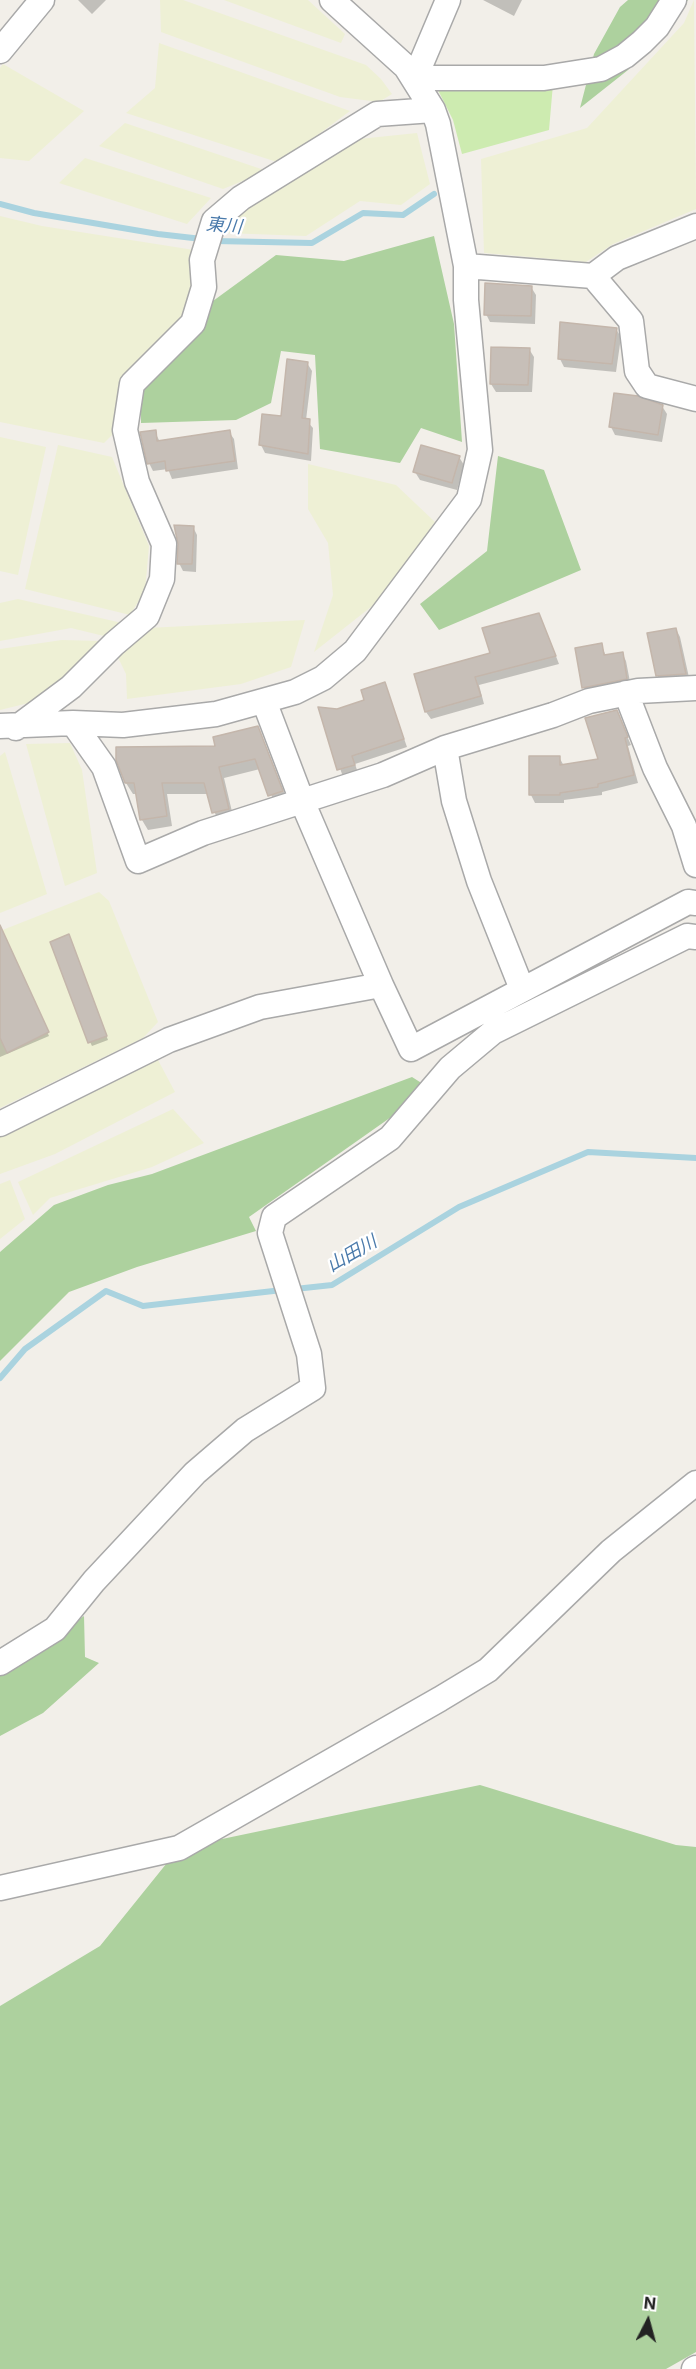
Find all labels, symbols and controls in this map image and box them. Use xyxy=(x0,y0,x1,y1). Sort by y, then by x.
water label: 東川 xyxy=(205,214,243,238)
water label: 山田川 xyxy=(323,1231,381,1277)
north arrow xyxy=(618,2291,678,2351)
text: N xyxy=(643,2293,657,2314)

